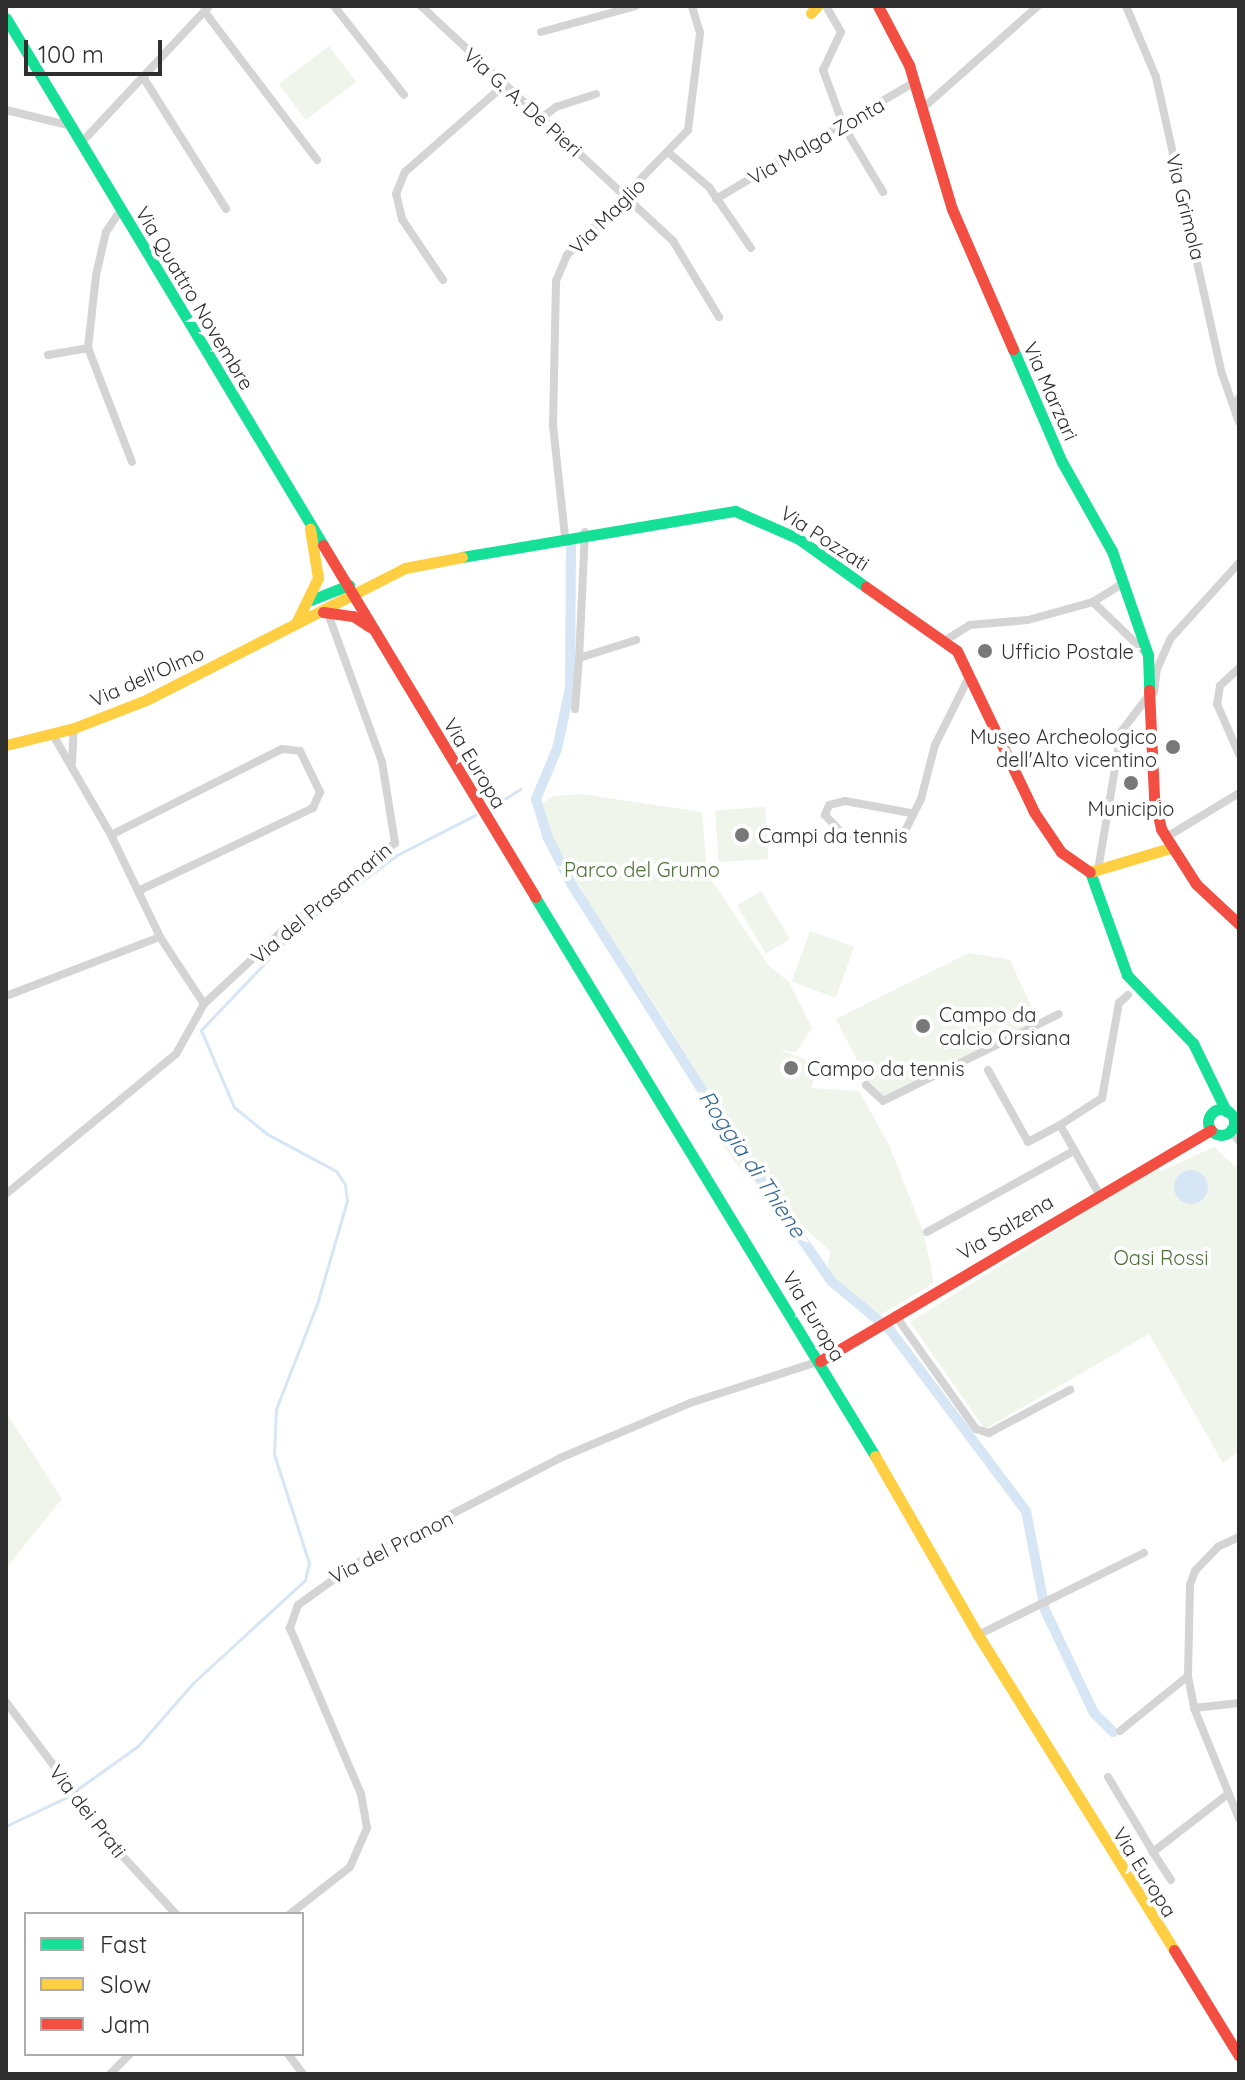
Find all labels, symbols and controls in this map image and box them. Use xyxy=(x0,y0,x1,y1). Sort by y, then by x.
scale bar xyxy=(28,24,166,74)
text: 100 m xyxy=(38,39,104,69)
street label: Via G. A. De Pieri xyxy=(459,43,587,161)
street label: Via Malga Zonta xyxy=(744,92,888,190)
street label: Via Grimola xyxy=(1161,152,1211,262)
street label: Via Maglio xyxy=(564,173,650,259)
street label: Via Quattro Novembre xyxy=(131,202,259,394)
street label: Via Marzari xyxy=(1019,338,1083,444)
street label: Via Pozzati xyxy=(776,500,874,576)
place label: Ufficio Postale xyxy=(1001,639,1134,663)
street label: Via dell'Olmo xyxy=(86,640,208,712)
marker: Ufficio Postale xyxy=(976,642,994,660)
street label: Via Europa xyxy=(439,713,511,813)
place label: Museo Archeologico dell'Alto vicentino xyxy=(970,724,1157,771)
marker: Museo Archeologico dell'Alto vicentino xyxy=(1164,738,1182,756)
marker: Municipio xyxy=(1122,774,1140,792)
place label: Municipio xyxy=(1088,796,1174,820)
place label: Campi da tennis xyxy=(758,823,908,847)
marker: Campi da tennis xyxy=(733,826,751,844)
street label: Via del Prasamarin xyxy=(246,837,396,969)
park label: Parco del Grumo xyxy=(564,857,720,881)
place label: Campo da calcio Orsiana xyxy=(939,1002,1071,1049)
marker: Campo da calcio Orsiana xyxy=(914,1017,932,1035)
place label: Campo da tennis xyxy=(807,1056,965,1080)
marker: Campo da tennis xyxy=(782,1059,800,1077)
water label: Roggia di Thiene xyxy=(693,1086,811,1242)
street label: Via Salzena xyxy=(953,1189,1057,1265)
park label: Oasi Rossi xyxy=(1114,1245,1208,1269)
street label: Via Europa xyxy=(778,1266,850,1366)
street label: Via del Pranon xyxy=(325,1506,457,1588)
street label: Via dei Prati xyxy=(44,1760,132,1862)
street label: Via Europa xyxy=(1108,1823,1182,1921)
legend xyxy=(24,1912,304,2056)
text: Fast xyxy=(100,1929,147,1959)
text: Slow xyxy=(100,1969,151,1999)
text: Jam xyxy=(100,2009,150,2039)

